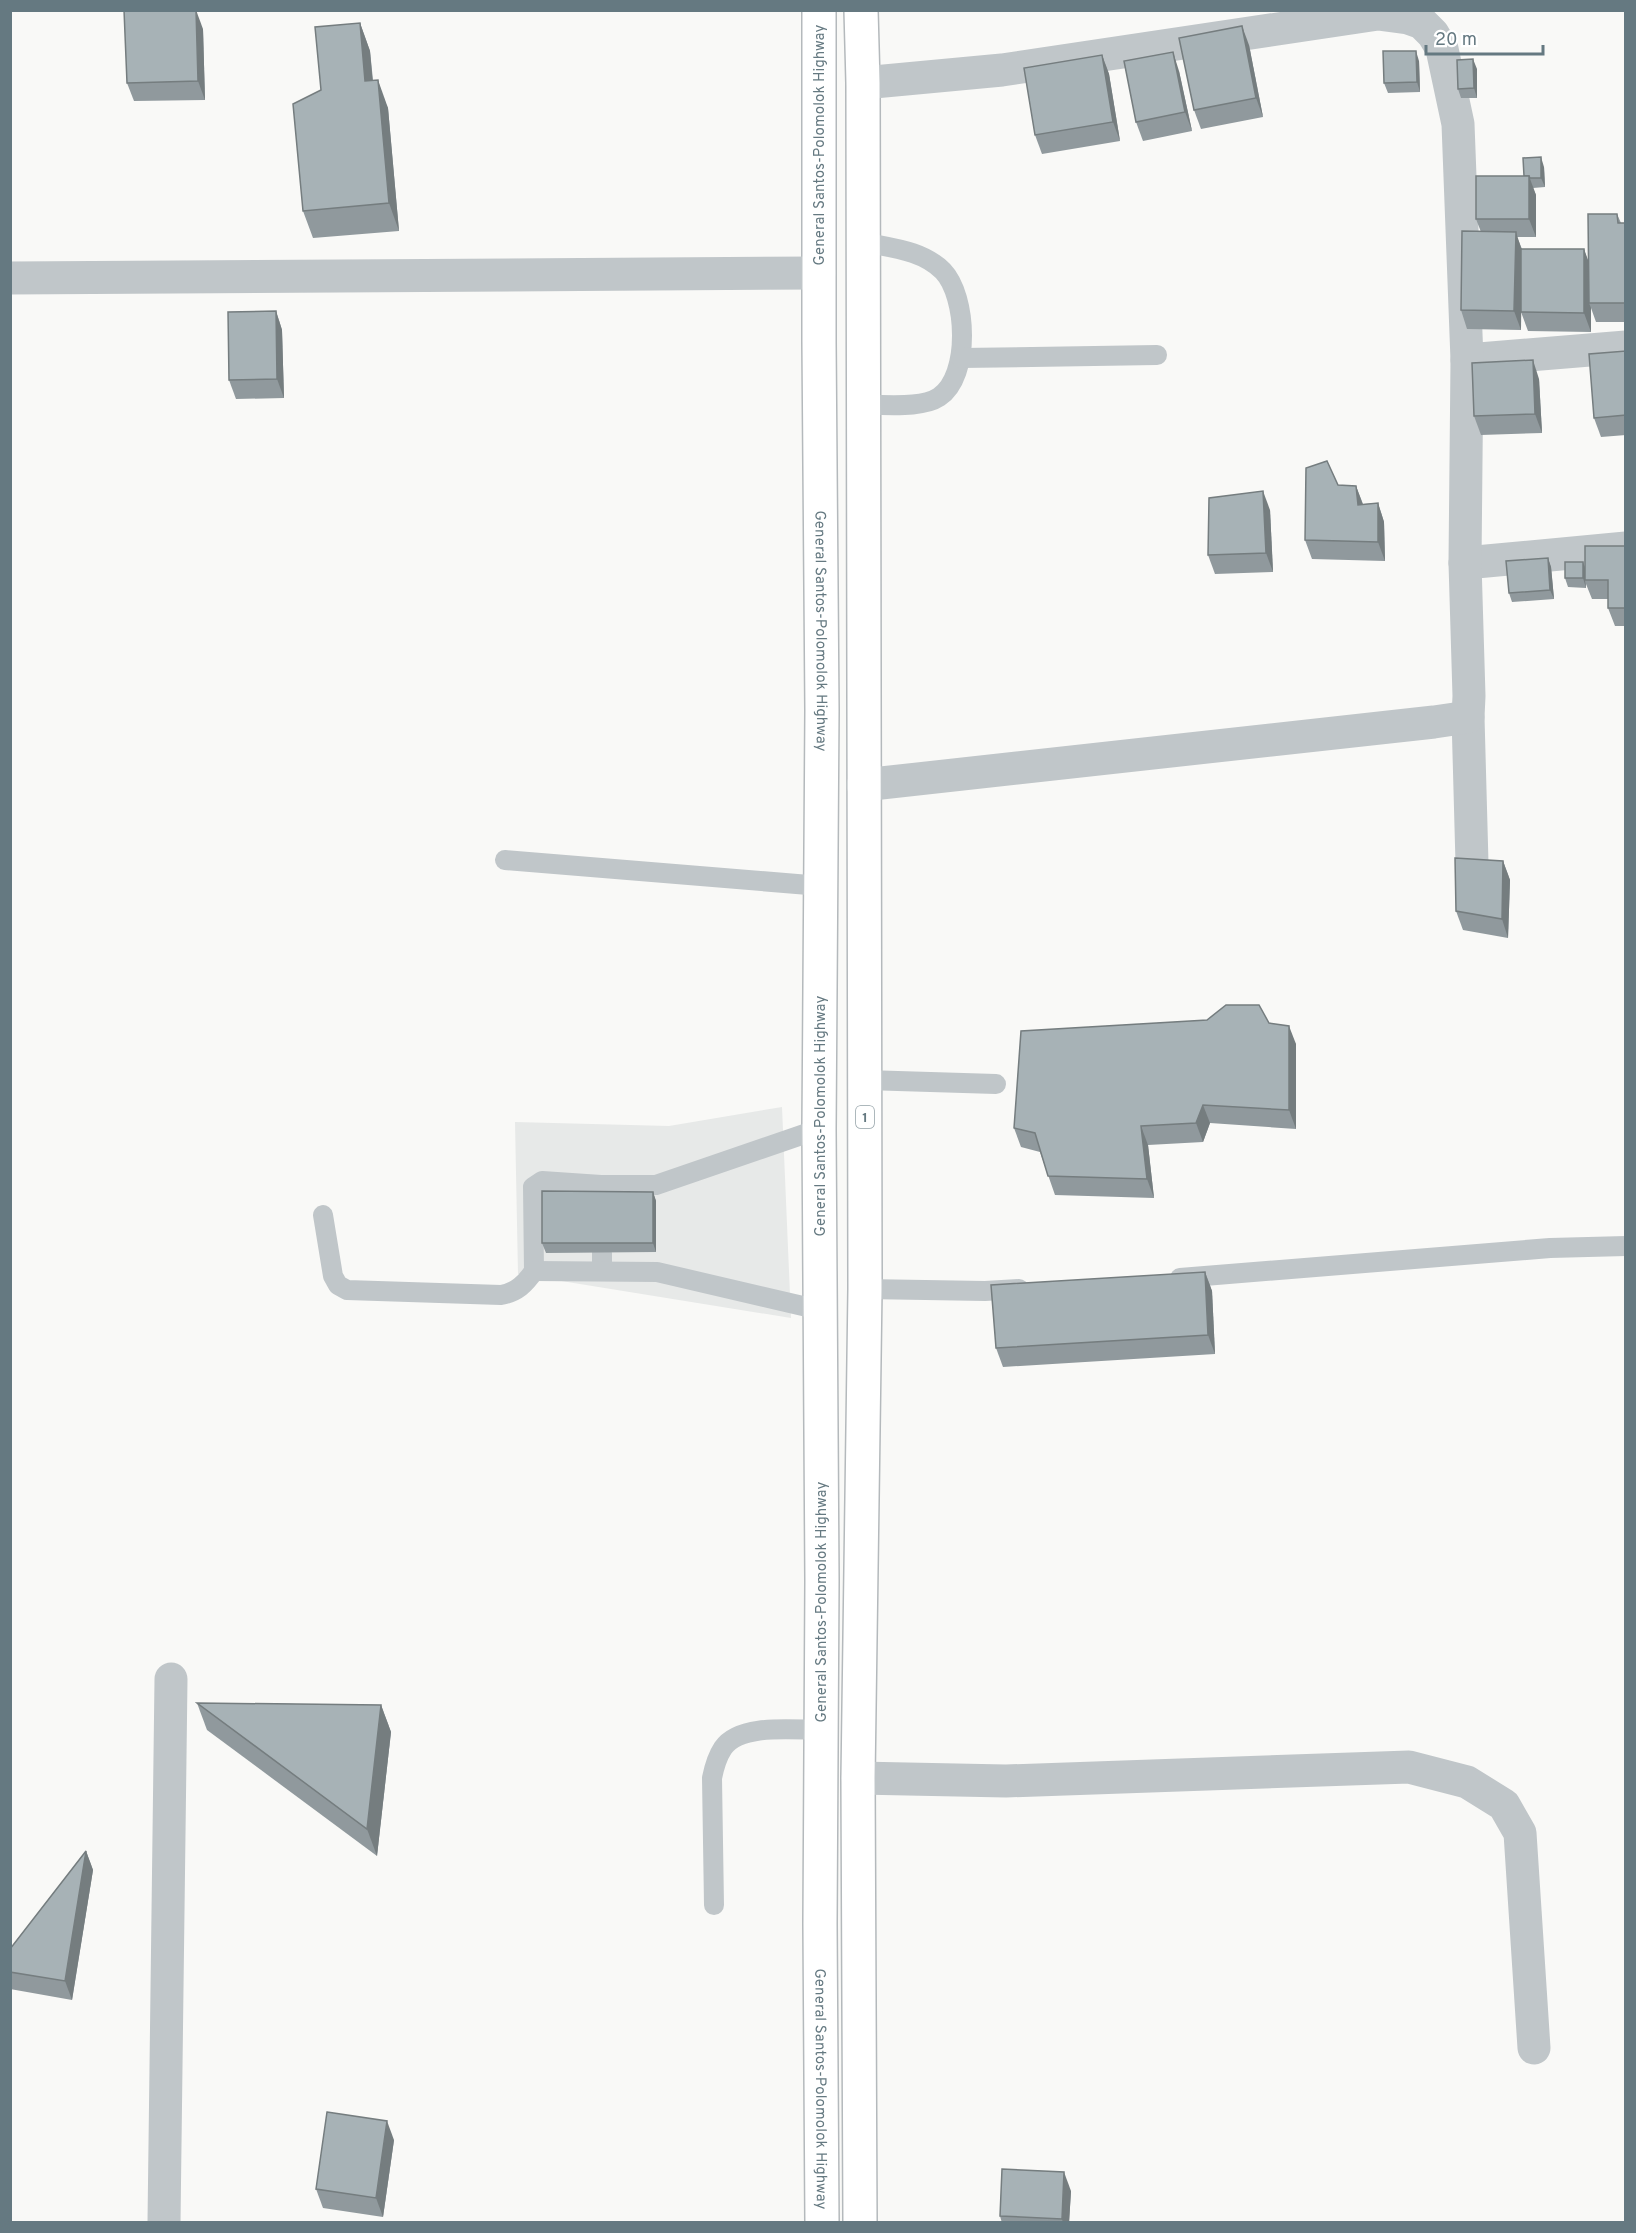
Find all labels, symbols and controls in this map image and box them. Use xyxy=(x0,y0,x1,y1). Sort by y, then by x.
scale bar xyxy=(1426,18,1543,56)
street label: General Santos-Polomolok Highway xyxy=(811,25,830,265)
text: 20 m xyxy=(1435,29,1477,52)
street label: General Santos-Polomolok Highway xyxy=(809,510,830,752)
street label: General Santos-Polomolok Highway xyxy=(812,996,831,1236)
road number: 1 xyxy=(856,1106,874,1128)
street label: General Santos-Polomolok Highway xyxy=(813,1482,832,1722)
street label: General Santos-Polomolok Highway xyxy=(809,1968,830,2210)

